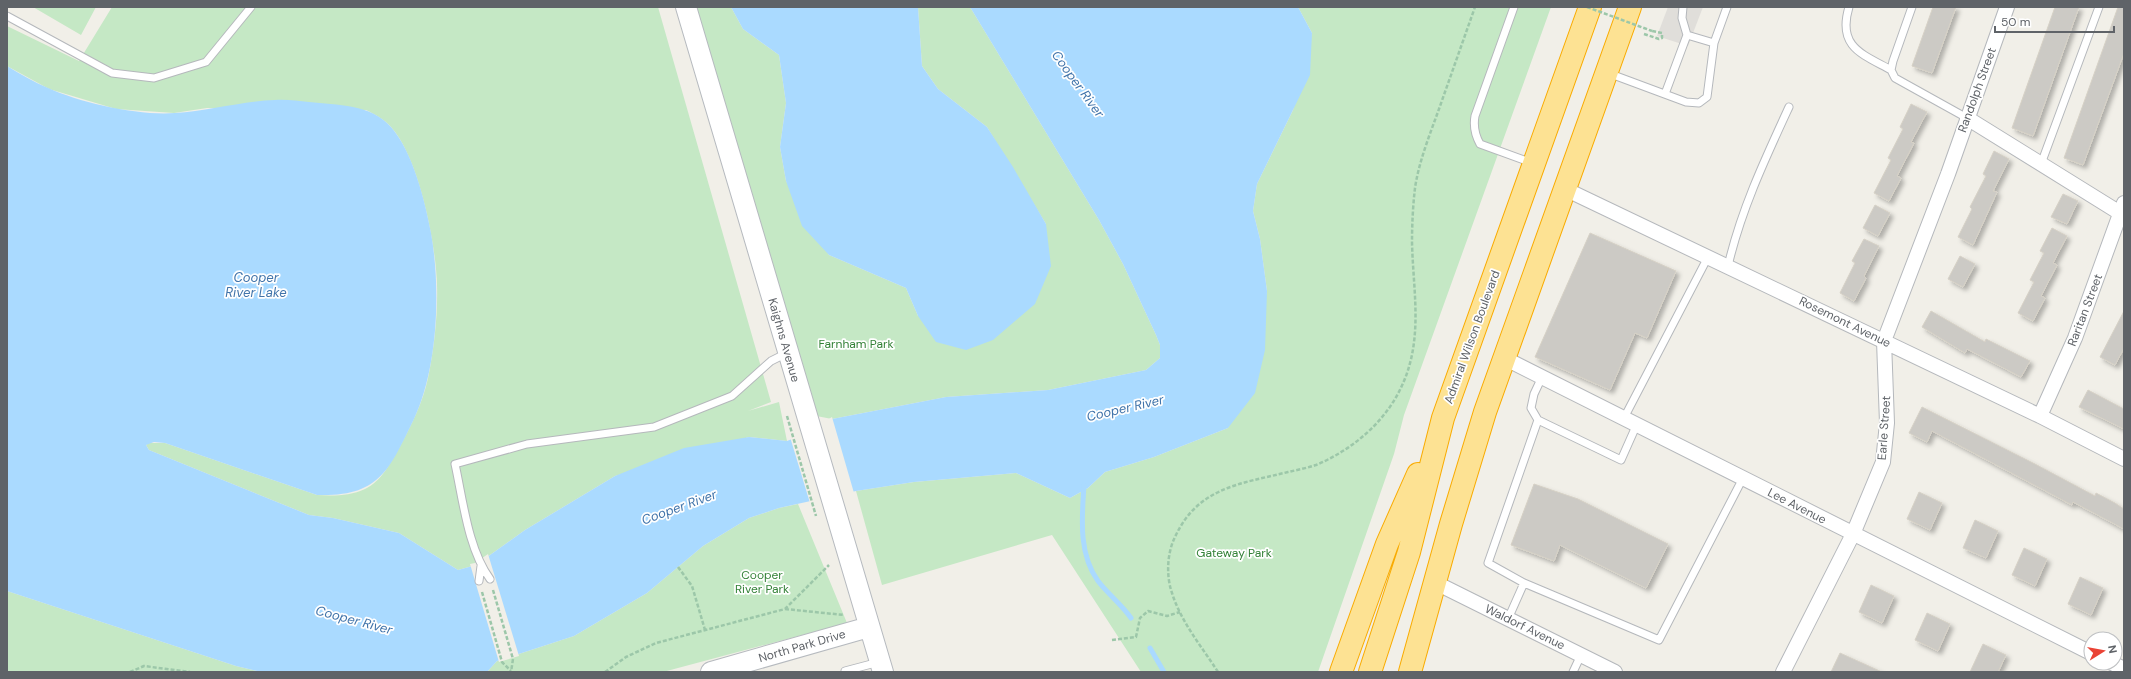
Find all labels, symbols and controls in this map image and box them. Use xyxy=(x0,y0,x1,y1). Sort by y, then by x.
scale bar xyxy=(1995,8,2114,34)
text: 50 m xyxy=(2001,14,2030,30)
street label: Randolph Street xyxy=(1954,45,2000,135)
water label: Cooper River xyxy=(1048,47,1109,122)
street label: Admiral Wilson Boulevard xyxy=(1440,268,1504,406)
water label: Cooper River Lake xyxy=(225,269,287,301)
street label: Raritan Street xyxy=(2064,271,2106,348)
street label: Rosemont Avenue xyxy=(1797,293,1894,351)
street label: Kaighns Avenue xyxy=(764,296,804,384)
park label: Farnham Park xyxy=(819,336,893,352)
water label: Cooper River xyxy=(1085,391,1166,425)
street label: Earle Street xyxy=(1874,395,1894,461)
street label: Lee Avenue xyxy=(1765,484,1829,528)
water label: Cooper River xyxy=(639,485,720,528)
park label: Gateway Park xyxy=(1196,545,1272,561)
park label: Cooper River Park xyxy=(735,567,789,597)
street label: Waldorf Avenue xyxy=(1482,601,1568,653)
water label: Cooper River xyxy=(314,602,395,639)
street label: North Park Drive xyxy=(757,626,848,666)
north arrow xyxy=(2083,631,2123,671)
text: N xyxy=(2105,644,2120,654)

